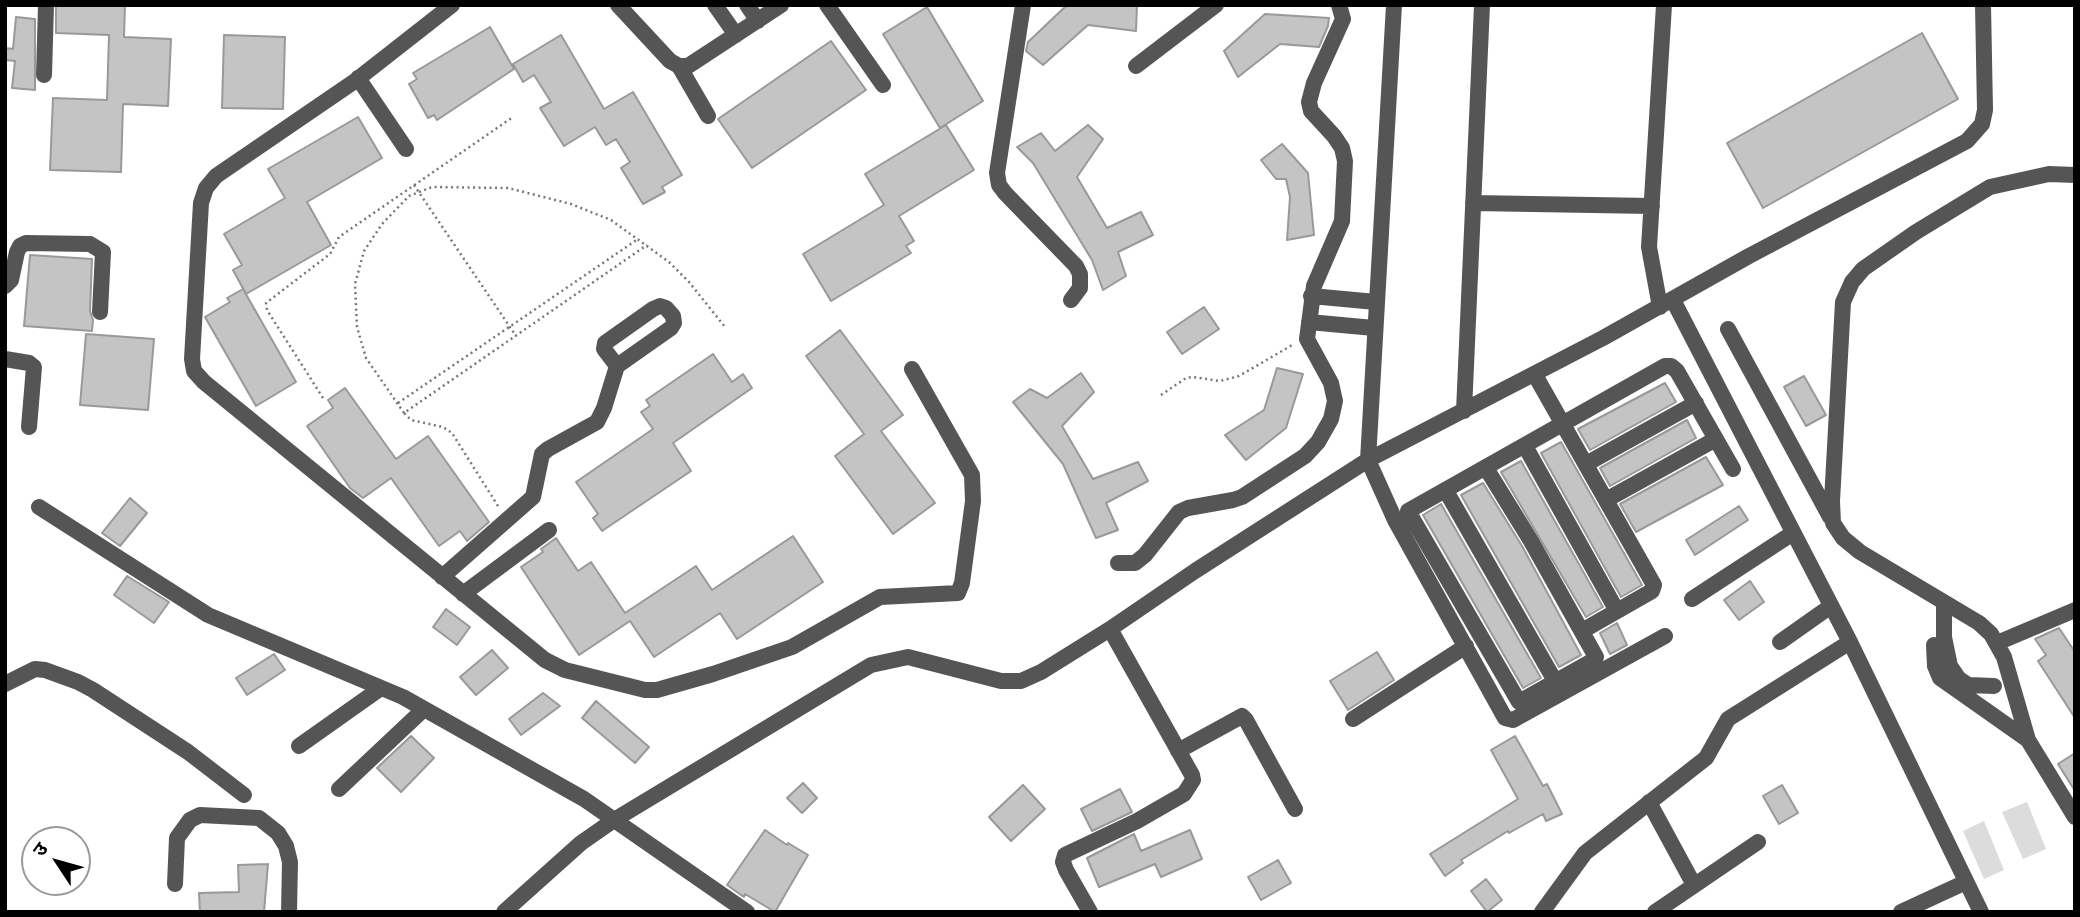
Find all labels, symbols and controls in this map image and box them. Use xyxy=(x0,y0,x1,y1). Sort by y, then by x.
north arrow xyxy=(21,826,91,896)
text: उ xyxy=(28,838,53,861)

